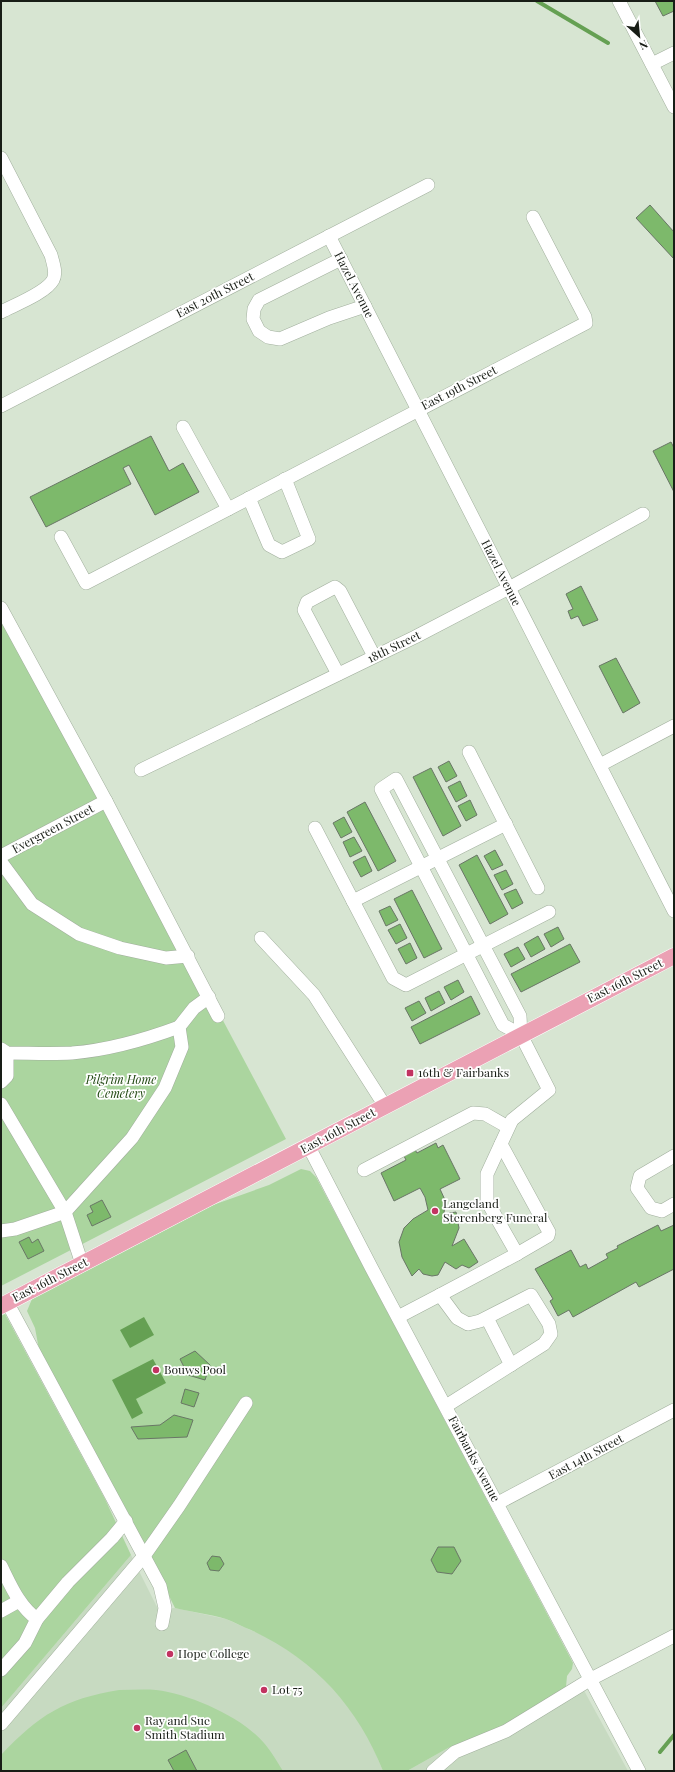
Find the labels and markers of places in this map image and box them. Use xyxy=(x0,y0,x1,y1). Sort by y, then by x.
place label: 16th & Fairbanks xyxy=(418,1064,509,1080)
marker: 16th & Fairbanks xyxy=(405,1068,415,1078)
place label: Langeland Sterenberg Funeral xyxy=(443,1195,548,1225)
marker: Langeland Sterenberg Funeral xyxy=(430,1206,440,1216)
place label: Bouws Pool xyxy=(164,1361,226,1377)
marker: Bouws Pool xyxy=(151,1365,161,1375)
place label: Hope College xyxy=(178,1645,249,1661)
marker: Hope College xyxy=(165,1649,175,1659)
place label: Lot 75 xyxy=(272,1681,303,1697)
marker: Lot 75 xyxy=(259,1685,269,1695)
place label: Ray and Sue Smith Stadium xyxy=(145,1712,225,1742)
marker: Ray and Sue Smith Stadium xyxy=(132,1723,142,1733)

